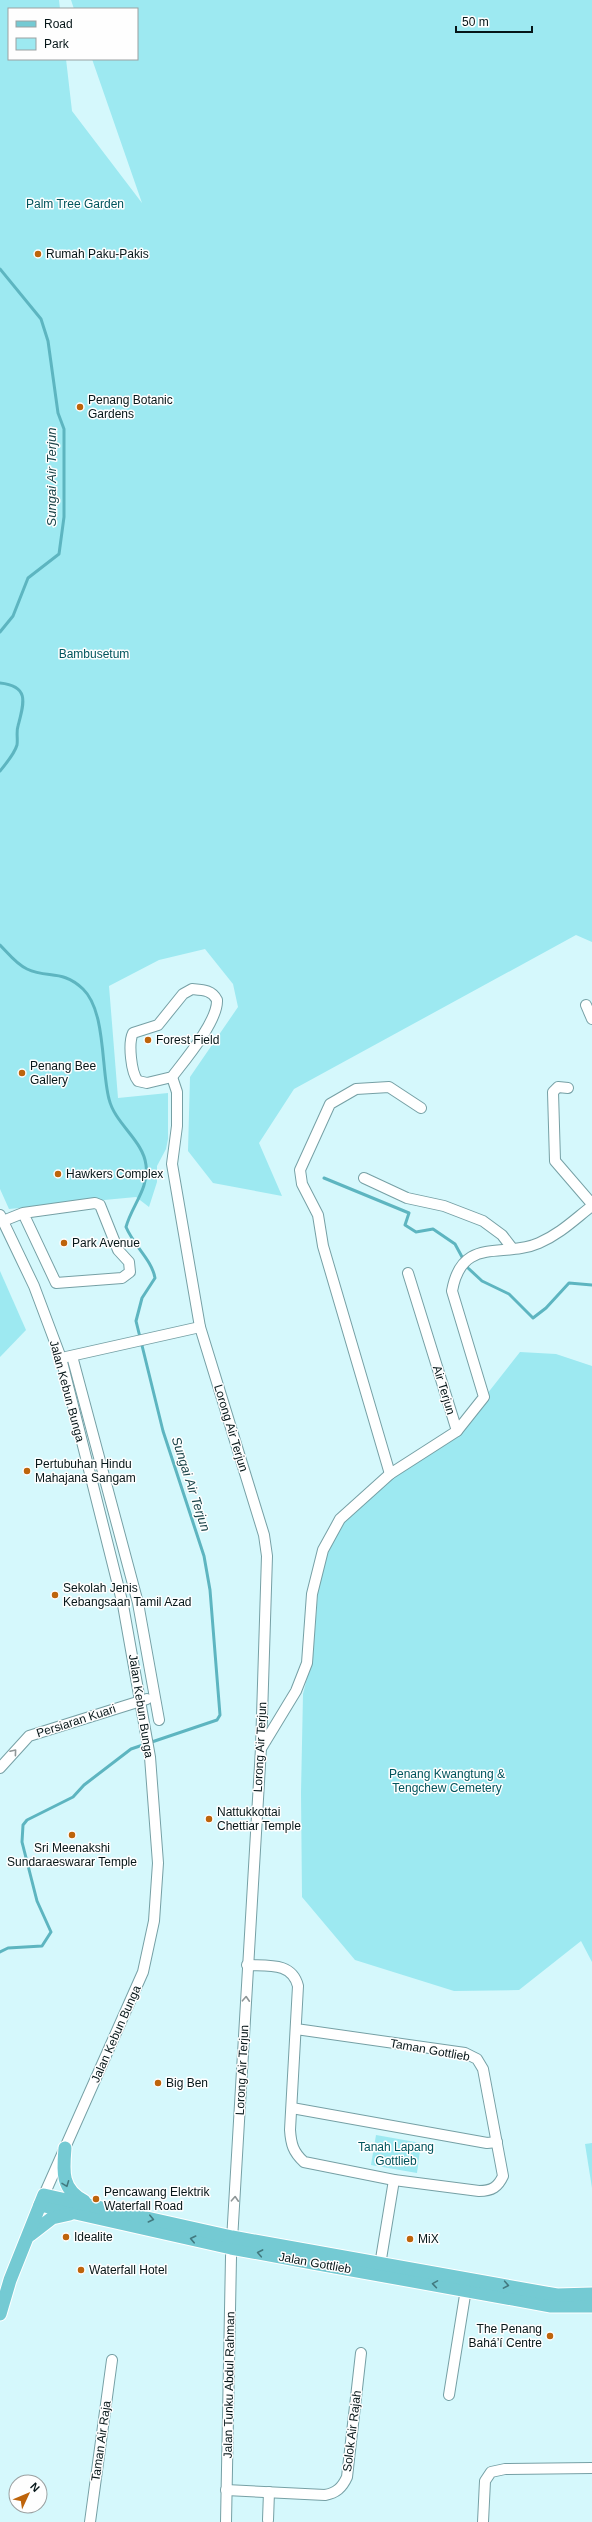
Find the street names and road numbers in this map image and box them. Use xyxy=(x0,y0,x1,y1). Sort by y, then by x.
street label: Jalan Kebun Bunga xyxy=(47,1339,87,1444)
street label: Air Terjun xyxy=(430,1364,458,1416)
street label: Lorong Air Terjun xyxy=(211,1383,251,1473)
street label: Jalan Kebun Bunga xyxy=(126,1653,156,1759)
street label: Lorong Air Terjun xyxy=(251,1701,269,1793)
street label: Persiaran Kuari xyxy=(35,1702,117,1740)
street label: Jalan Kebun Bunga xyxy=(88,1983,144,2085)
street label: Lorong Air Terjun xyxy=(233,2024,251,2116)
street label: Taman Gottlieb xyxy=(389,2036,471,2064)
street label: Jalan Gottlieb xyxy=(278,2250,353,2276)
street label: Jalan Tunku Abdul Rahman xyxy=(221,2312,237,2458)
street label: Solok Air Rajah xyxy=(340,2389,364,2473)
street label: Taman Air Raja xyxy=(88,2399,114,2482)

